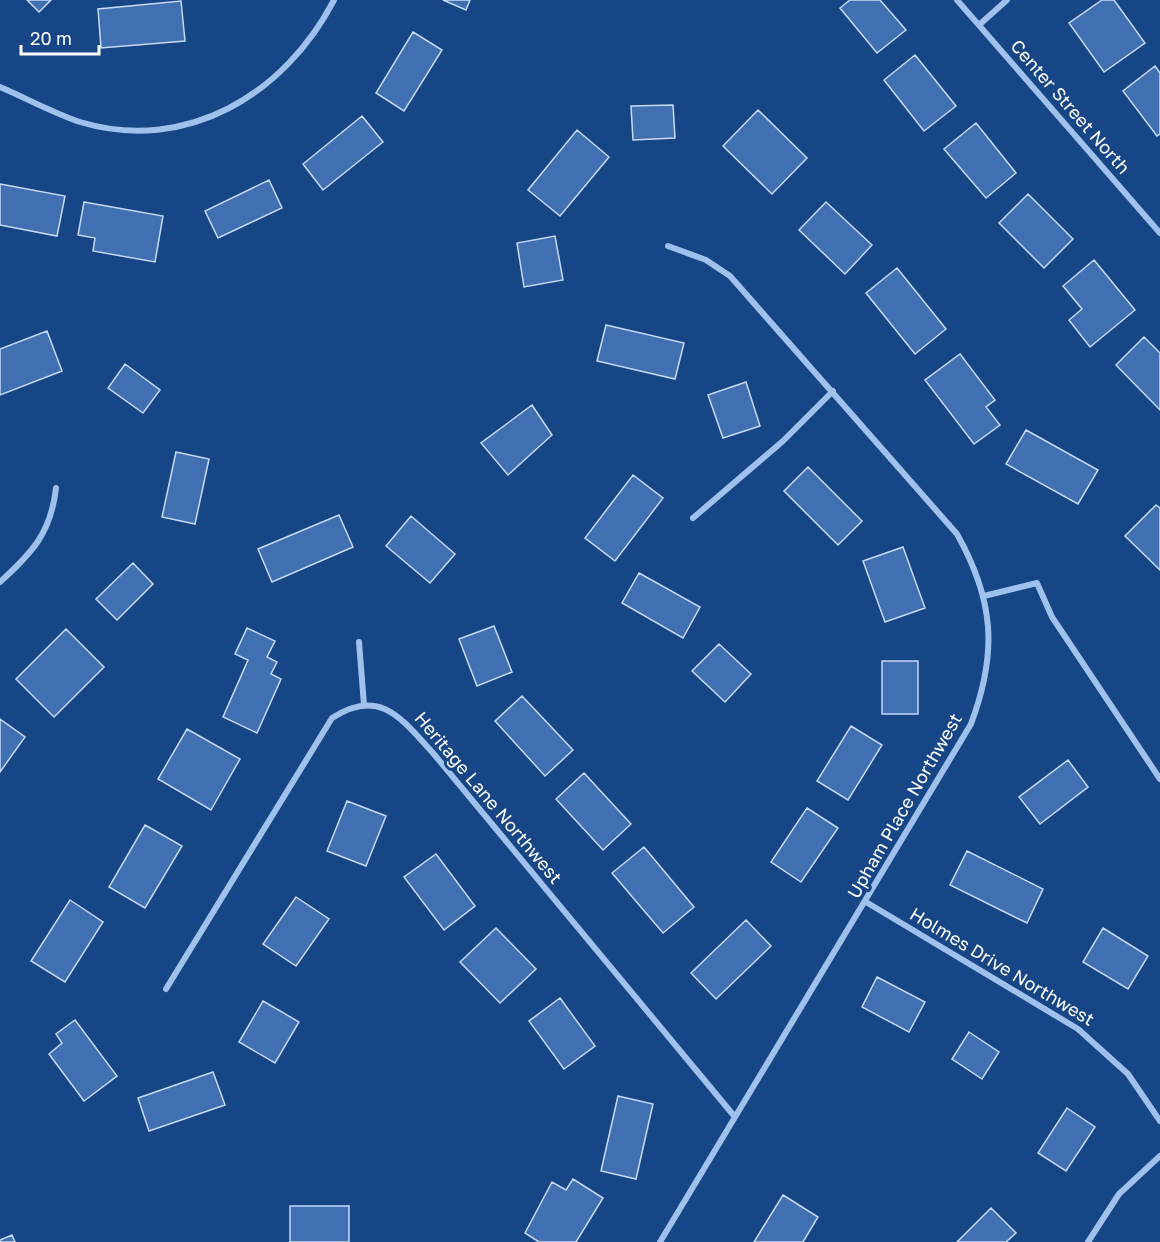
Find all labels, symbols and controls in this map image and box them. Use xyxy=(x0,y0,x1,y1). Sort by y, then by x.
scale bar xyxy=(21,18,99,56)
text: 20 m xyxy=(30,27,72,49)
street label: Center Street North xyxy=(1006,35,1135,178)
street label: Heritage Lane Northwest xyxy=(410,707,567,888)
street label: Upham Place Northwest xyxy=(842,709,966,902)
street label: Holmes Drive Northwest xyxy=(906,902,1099,1030)

